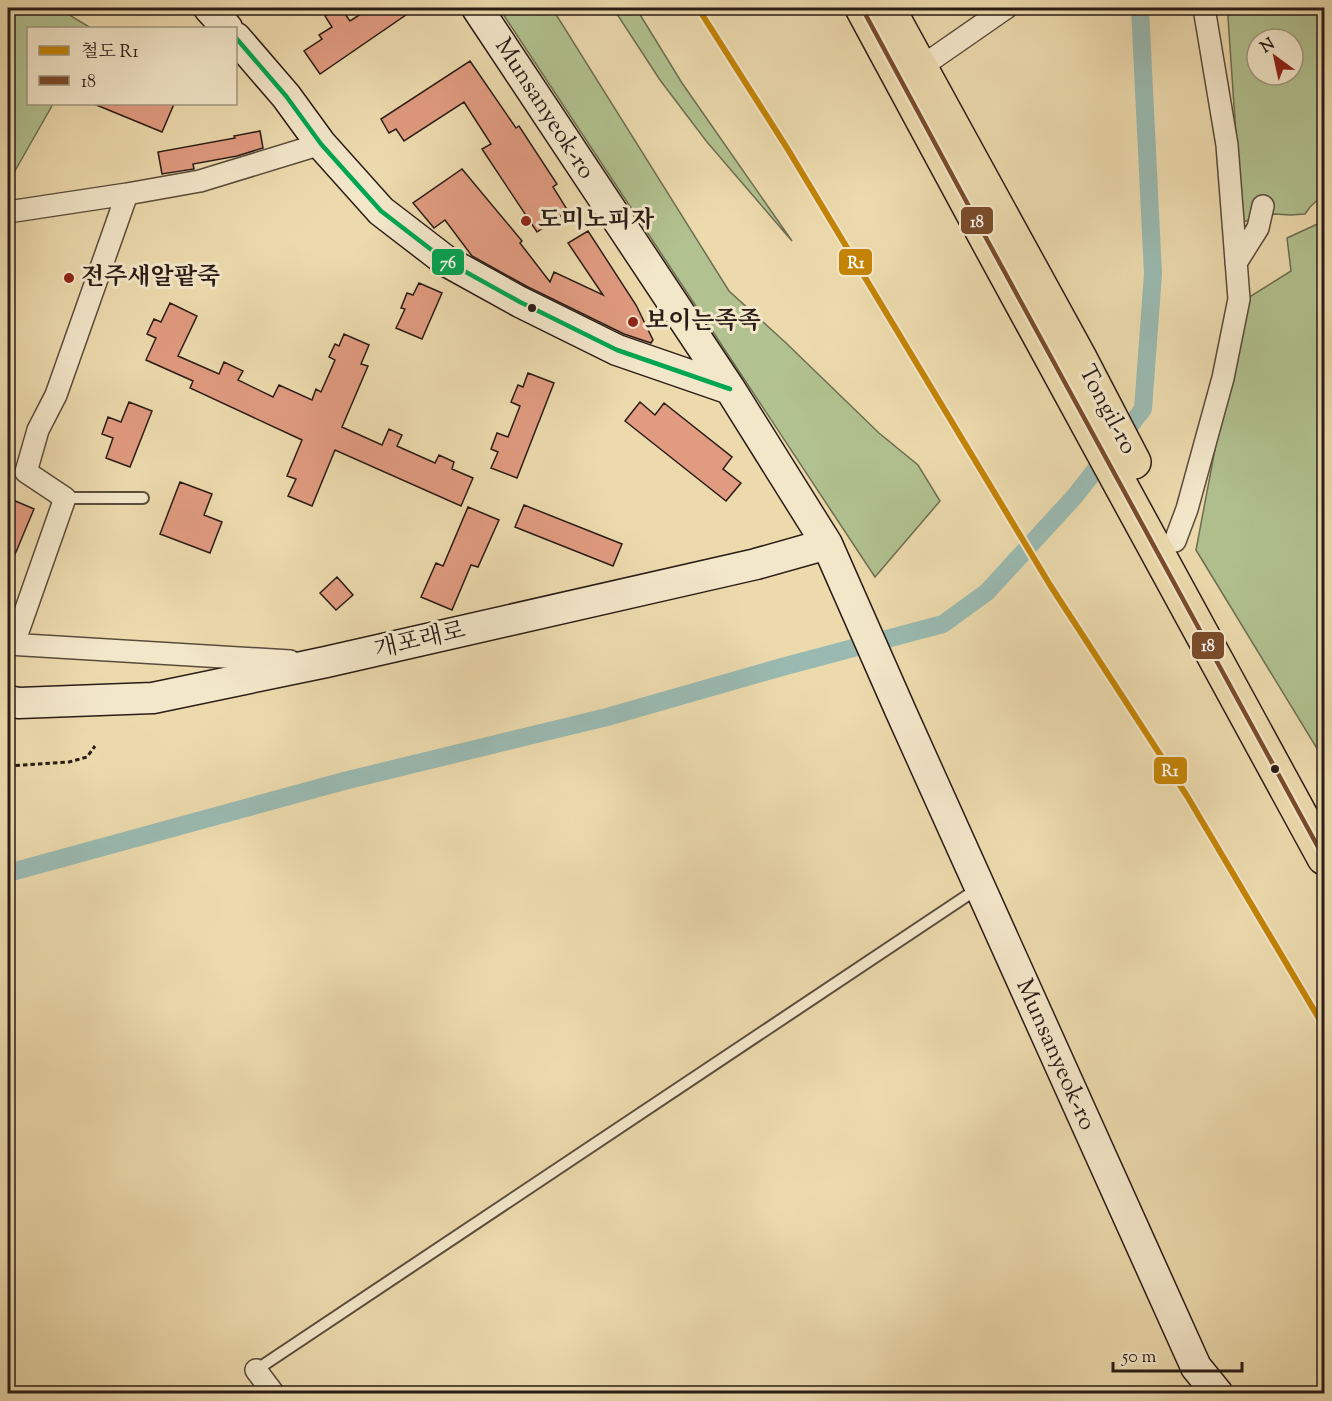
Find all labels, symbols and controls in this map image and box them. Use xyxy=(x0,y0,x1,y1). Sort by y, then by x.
legend xyxy=(27,27,237,105)
north arrow xyxy=(1245,27,1305,87)
street label: Munsanyeok-ro xyxy=(486,32,602,186)
text: N xyxy=(1257,33,1280,60)
text: 철도 R1 xyxy=(81,40,139,66)
text: 18 xyxy=(81,70,96,96)
place label: 도미노피자 xyxy=(538,204,655,238)
line badge: 18 xyxy=(960,206,994,235)
text: 18 xyxy=(970,212,984,235)
marker: 도미노피자 xyxy=(519,214,533,228)
line badge: 76 xyxy=(431,248,465,276)
line badge: R1 xyxy=(838,248,873,276)
text: 76 xyxy=(440,253,456,276)
text: R1 xyxy=(848,253,865,276)
place label: 전주새알팥죽 xyxy=(81,261,220,295)
marker: 전주새알팥죽 xyxy=(62,271,76,285)
unlabelled marker xyxy=(526,302,538,314)
place label: 보이는족족 xyxy=(645,305,761,339)
marker: 보이는족족 xyxy=(626,315,640,329)
street label: Tongil-ro xyxy=(1069,359,1145,461)
street label: 개포래로 xyxy=(371,614,469,668)
line badge: 18 xyxy=(1191,631,1225,660)
text: 18 xyxy=(1201,636,1215,659)
line badge: R1 xyxy=(1153,756,1188,785)
text: R1 xyxy=(1162,761,1179,784)
unlabelled marker xyxy=(1269,763,1281,775)
street label: Munsanyeok-ro xyxy=(1006,974,1104,1136)
scale bar xyxy=(1113,1335,1242,1373)
text: 50 m xyxy=(1121,1345,1157,1371)

